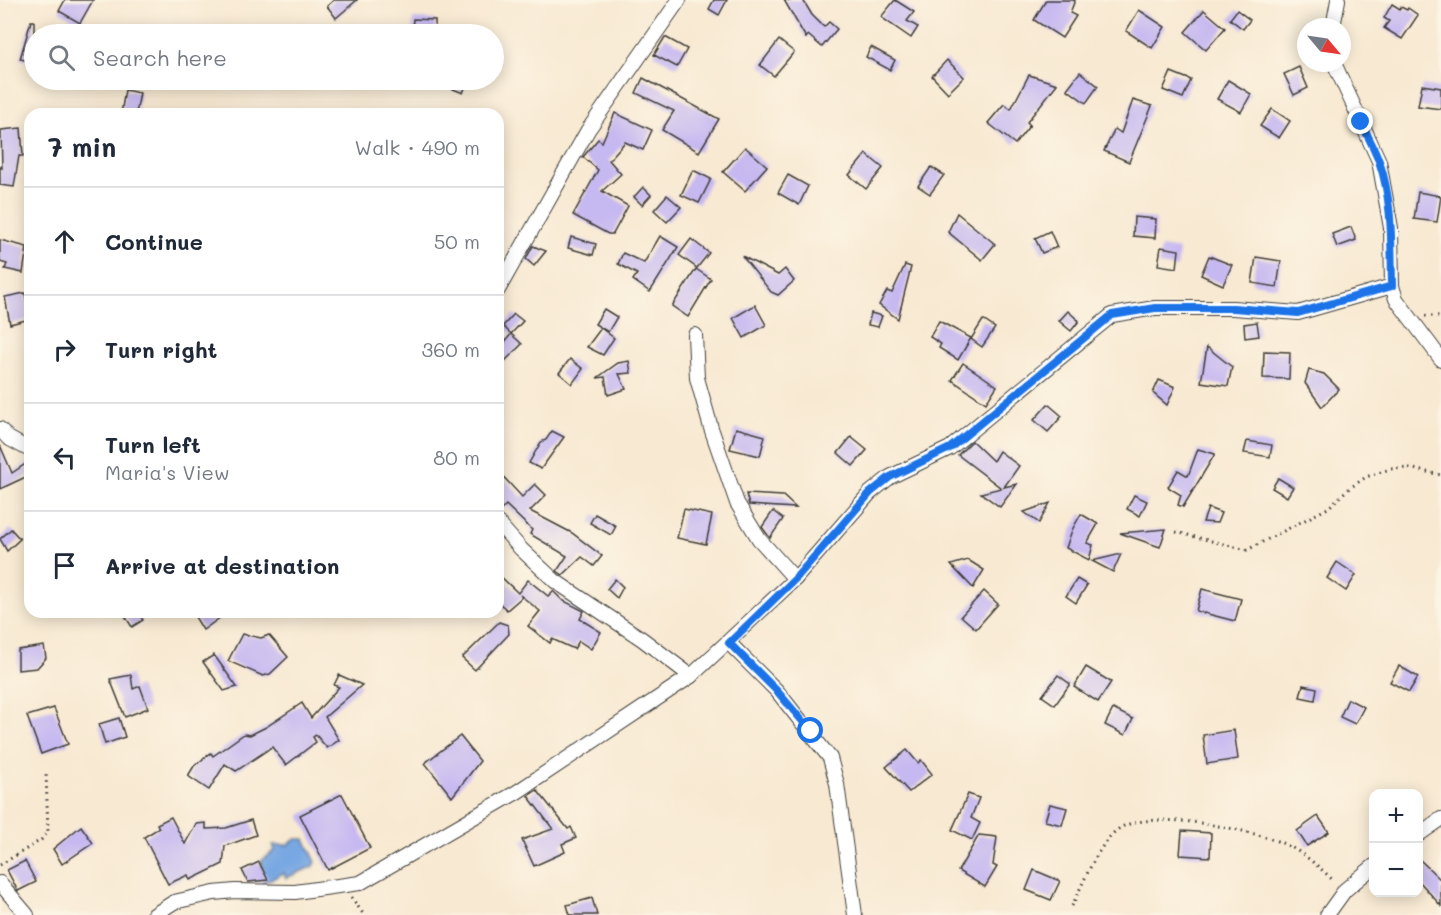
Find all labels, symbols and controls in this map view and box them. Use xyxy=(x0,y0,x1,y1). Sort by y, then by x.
north arrow xyxy=(1297,18,1351,72)
search box xyxy=(24,24,504,90)
icon: search xyxy=(45,41,78,74)
text: Search here xyxy=(93,43,227,72)
route end xyxy=(1347,108,1373,134)
text: 7 min xyxy=(48,130,116,164)
text: Walk · 490 m xyxy=(355,134,480,160)
icon: ahead xyxy=(48,225,81,258)
text: Continue xyxy=(105,227,203,256)
text: 50 m xyxy=(434,228,480,254)
icon: right xyxy=(48,333,81,366)
text: Turn right xyxy=(105,335,217,364)
text: 360 m xyxy=(422,336,480,362)
text: Turn left xyxy=(105,430,201,459)
icon: left xyxy=(48,441,81,474)
text: 80 m xyxy=(433,444,480,470)
text: Maria's View xyxy=(105,459,229,485)
icon: arrive xyxy=(48,549,81,582)
text: Arrive at destination xyxy=(105,551,340,580)
route start xyxy=(797,717,823,743)
map controls xyxy=(1369,789,1423,897)
button: + xyxy=(1369,789,1423,843)
button: − xyxy=(1369,843,1423,897)

